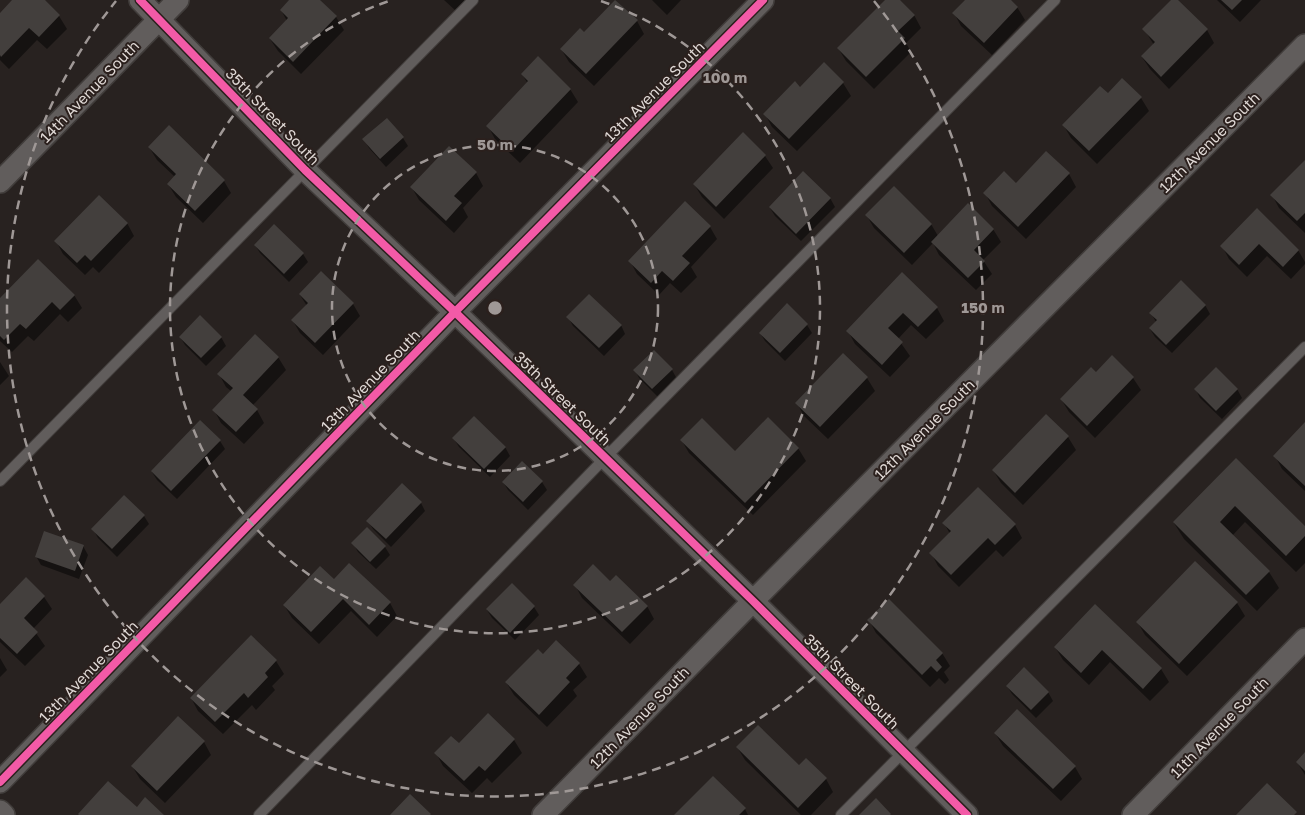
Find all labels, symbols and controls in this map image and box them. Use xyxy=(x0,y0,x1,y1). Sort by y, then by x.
street label: 14th Avenue South xyxy=(36,36,142,146)
street label: 13th Avenue South xyxy=(600,37,708,145)
street label: 35th Street South xyxy=(222,64,324,168)
text: 100 m xyxy=(703,68,747,86)
street label: 12th Avenue South xyxy=(1155,88,1263,196)
text: 50 m xyxy=(477,135,513,153)
text: 150 m xyxy=(961,298,1005,316)
centre of rings xyxy=(486,299,504,317)
street label: 13th Avenue South xyxy=(317,325,423,435)
street label: 35th Street South xyxy=(511,347,615,449)
street label: 12th Avenue South xyxy=(870,375,978,483)
street label: 13th Avenue South xyxy=(35,616,141,726)
street label: 35th Street South xyxy=(801,630,903,732)
street label: 12th Avenue South xyxy=(586,662,692,772)
street label: 11th Avenue South xyxy=(1166,673,1272,781)

